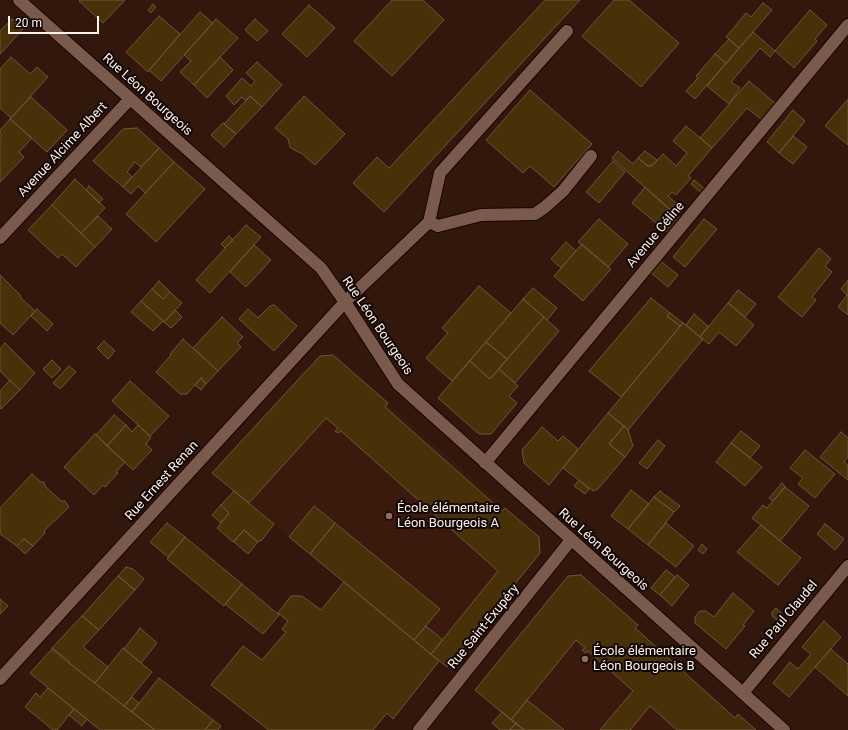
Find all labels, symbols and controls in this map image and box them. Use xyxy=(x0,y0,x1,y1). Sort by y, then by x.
scale bar xyxy=(10,8,101,34)
text: 20 m xyxy=(15,16,42,30)
street label: Rue Léon Bourgeois xyxy=(99,51,195,139)
street label: Avenue Alcime Albert xyxy=(15,99,111,201)
street label: Avenue Céline xyxy=(624,199,688,271)
street label: Rue Léon Bourgeois xyxy=(338,274,416,378)
street label: Rue Ernest Renan xyxy=(122,438,202,524)
place label: École élémentaire Léon Bourgeois A xyxy=(397,501,500,532)
street label: Rue Léon Bourgeois xyxy=(555,506,651,594)
marker: École élémentaire Léon Bourgeois A xyxy=(384,511,394,521)
street label: Rue Paul Claudel xyxy=(747,578,821,662)
street label: Rue Saint-Exupéry xyxy=(445,582,523,672)
place label: École élémentaire Léon Bourgeois B xyxy=(593,644,696,675)
marker: École élémentaire Léon Bourgeois B xyxy=(580,654,590,664)

